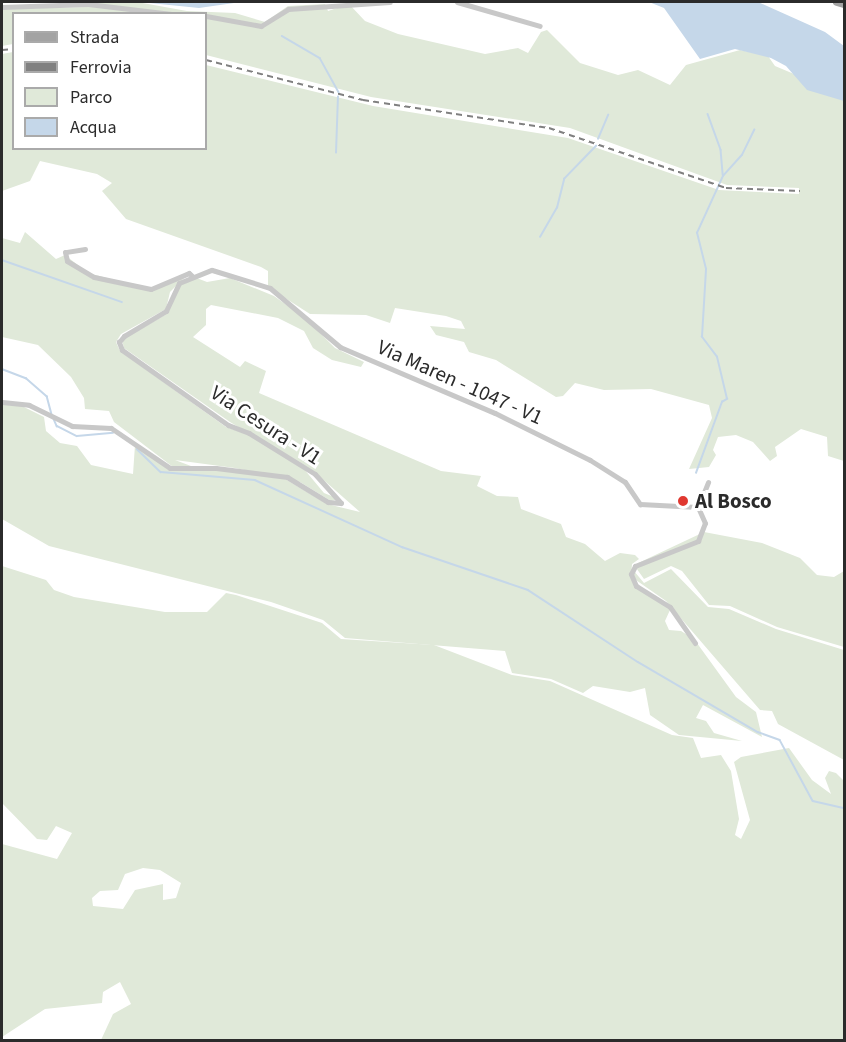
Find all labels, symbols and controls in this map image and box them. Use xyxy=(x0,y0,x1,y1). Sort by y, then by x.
legend xyxy=(12,12,207,150)
text: Strada xyxy=(70,25,119,50)
text: Ferrovia xyxy=(70,55,131,80)
text: Parco xyxy=(70,85,112,110)
text: Acqua xyxy=(70,115,116,140)
street label: Via Maren - 1047 - V1 xyxy=(373,334,547,430)
street label: Via Cesura - V1 xyxy=(206,380,326,470)
place label: Al Bosco xyxy=(695,488,772,514)
marker: Al Bosco xyxy=(676,494,690,508)

